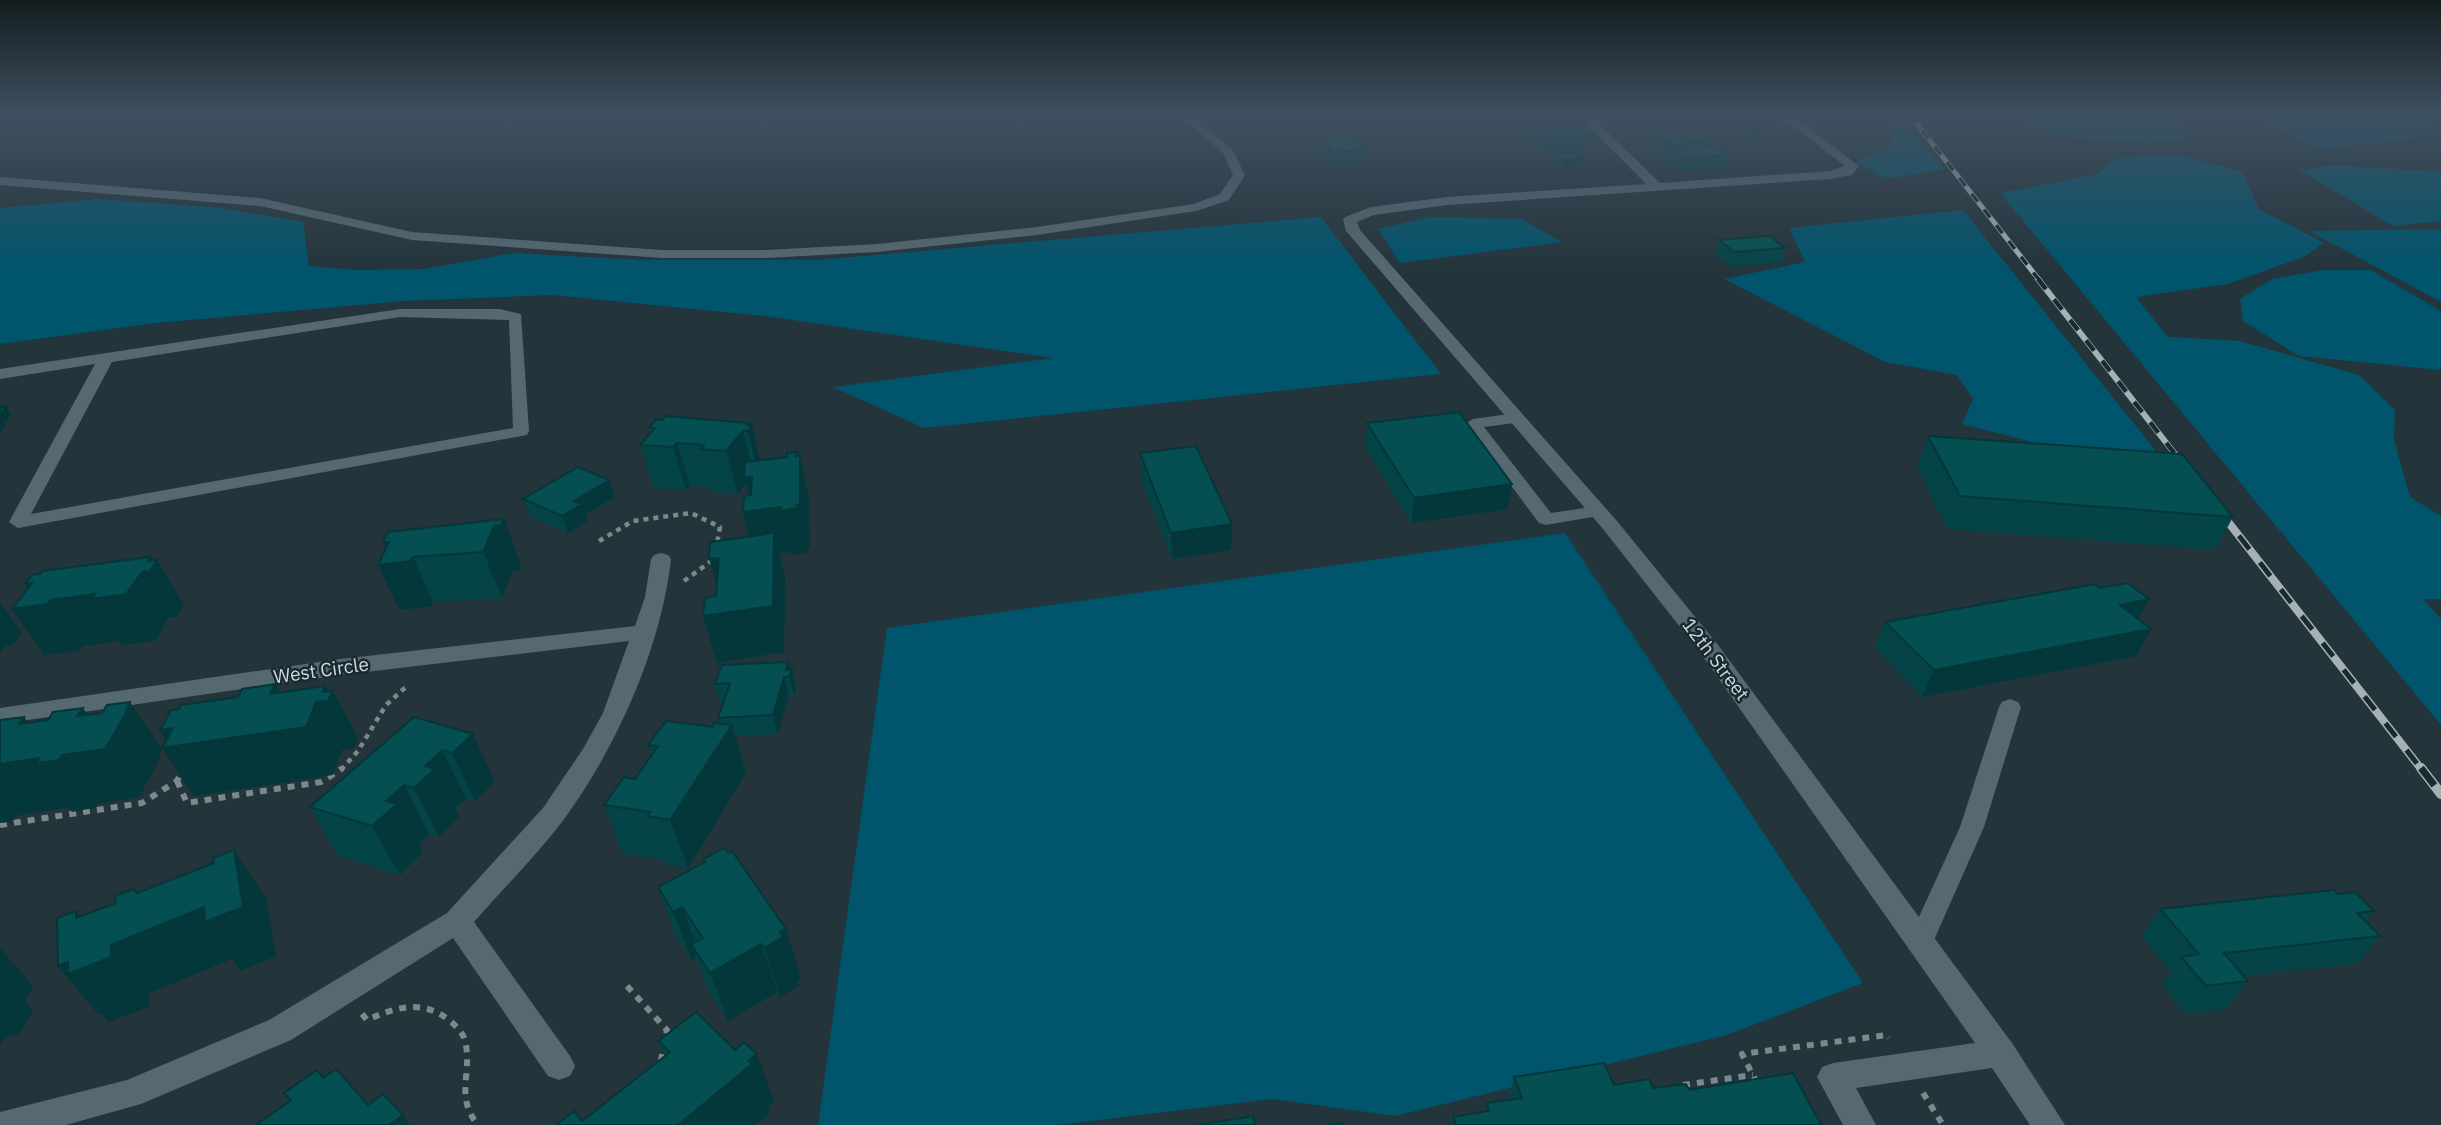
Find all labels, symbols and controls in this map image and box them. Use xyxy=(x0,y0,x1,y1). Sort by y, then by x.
street label: 12th Street xyxy=(1677,613,1755,705)
street label: West Circle xyxy=(272,651,370,689)

